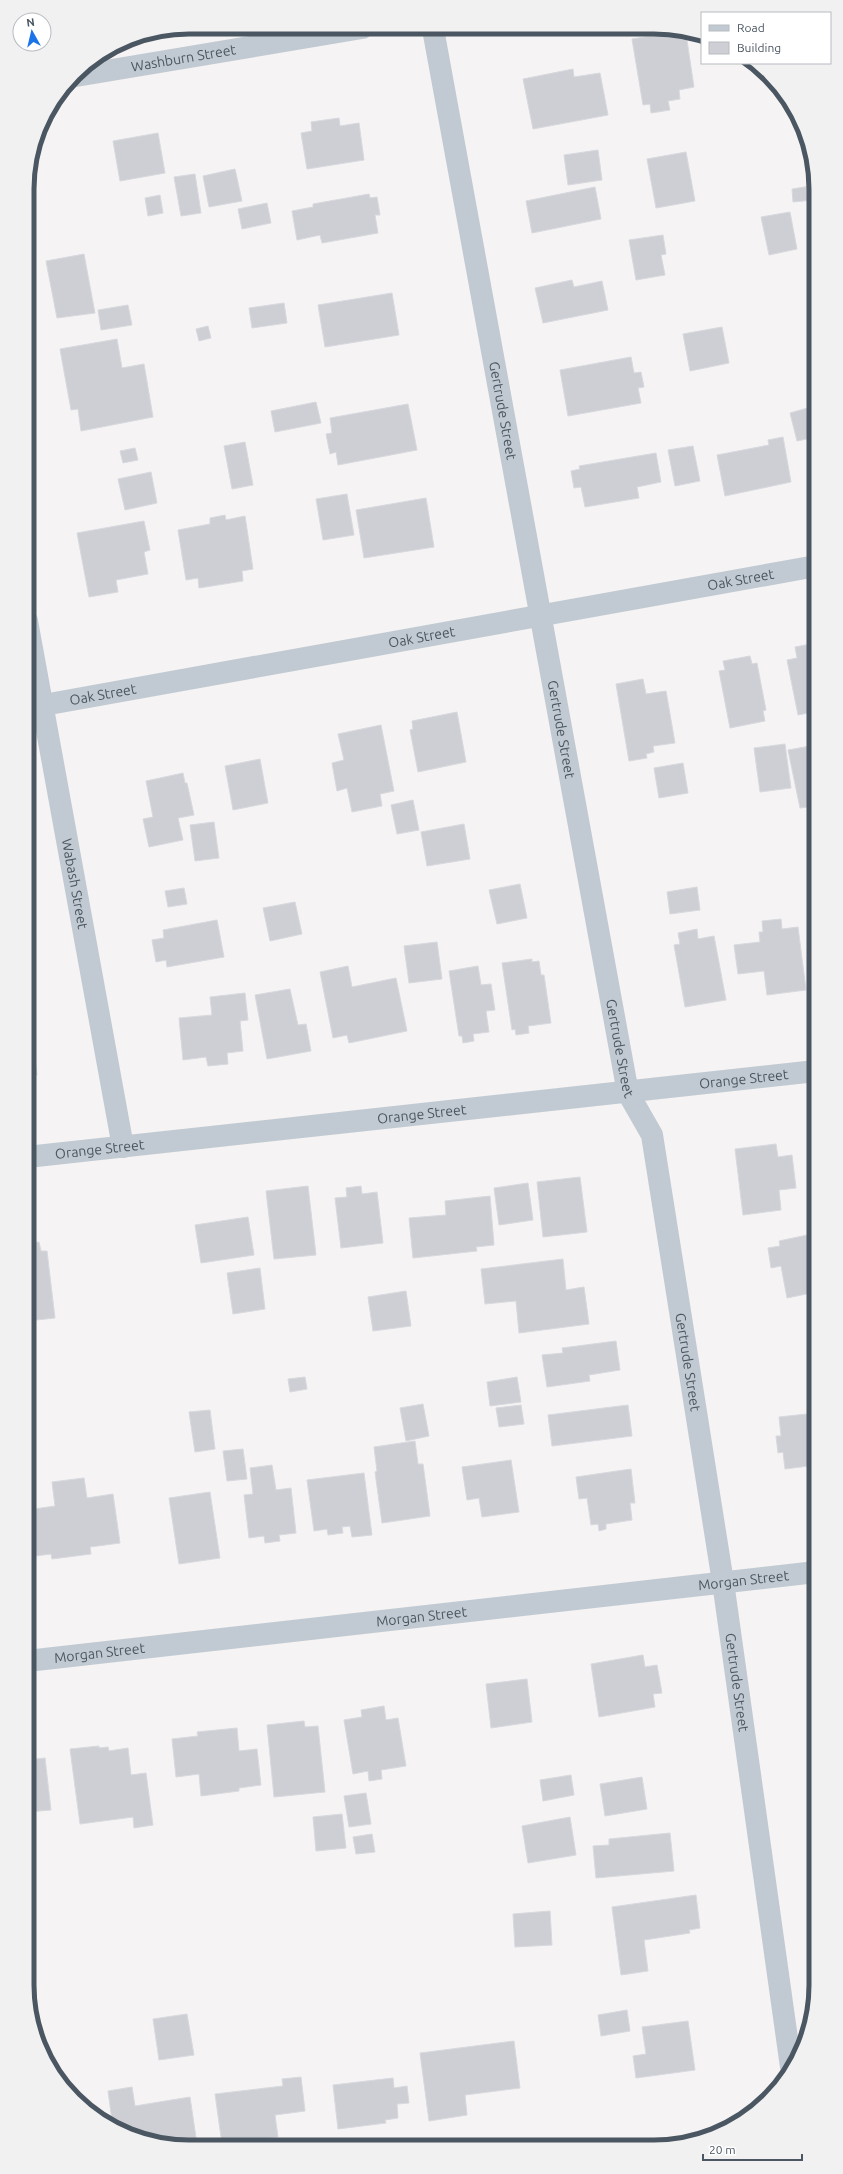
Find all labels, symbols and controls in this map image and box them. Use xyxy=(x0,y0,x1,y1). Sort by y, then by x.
north arrow xyxy=(12,12,52,52)
legend xyxy=(701,12,831,64)
text: N xyxy=(26,16,36,29)
text: Road xyxy=(737,21,765,34)
street label: Washburn Street xyxy=(130,41,237,75)
text: Building xyxy=(737,41,781,54)
street label: Gertrude Street xyxy=(486,360,520,461)
street label: Oak Street xyxy=(706,566,776,593)
street label: Oak Street xyxy=(387,623,457,651)
street label: Gertrude Street xyxy=(545,679,578,780)
street label: Oak Street xyxy=(68,680,138,708)
street label: Wabash Street xyxy=(59,837,91,931)
street label: Gertrude Street xyxy=(603,998,637,1101)
street label: Orange Street xyxy=(698,1066,790,1092)
street label: Orange Street xyxy=(376,1101,468,1127)
street label: Orange Street xyxy=(54,1136,145,1162)
street label: Gertrude Street xyxy=(672,1312,704,1413)
street label: Morgan Street xyxy=(697,1567,790,1593)
street label: Morgan Street xyxy=(375,1603,468,1630)
street label: Gertrude Street xyxy=(722,1632,752,1733)
street label: Morgan Street xyxy=(53,1640,146,1666)
scale bar xyxy=(703,2136,802,2162)
text: 20 m xyxy=(709,2143,736,2156)

